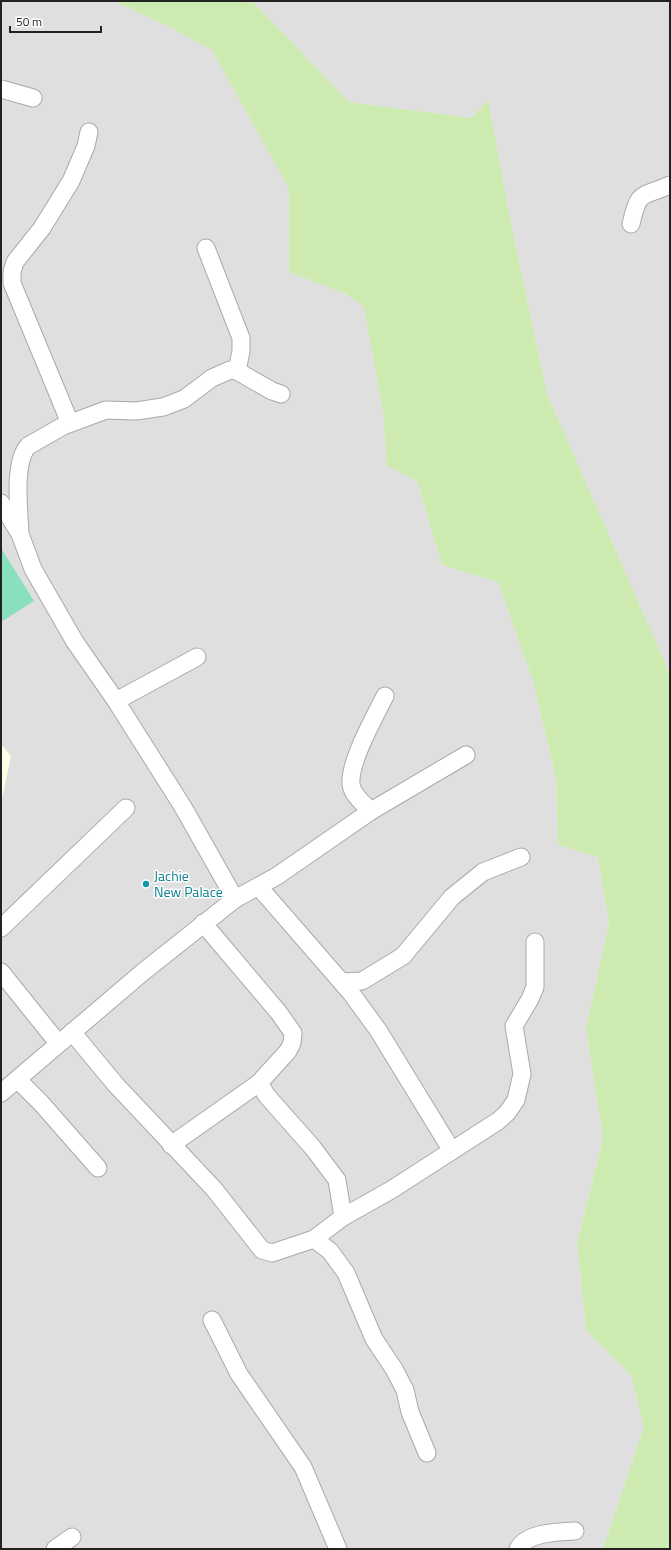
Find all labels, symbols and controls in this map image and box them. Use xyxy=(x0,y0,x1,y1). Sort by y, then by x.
scale bar xyxy=(10,8,101,34)
text: 50 m xyxy=(16,12,42,31)
place label: Jachie New Palace xyxy=(154,865,223,902)
marker: Jachie New Palace xyxy=(141,879,151,889)

